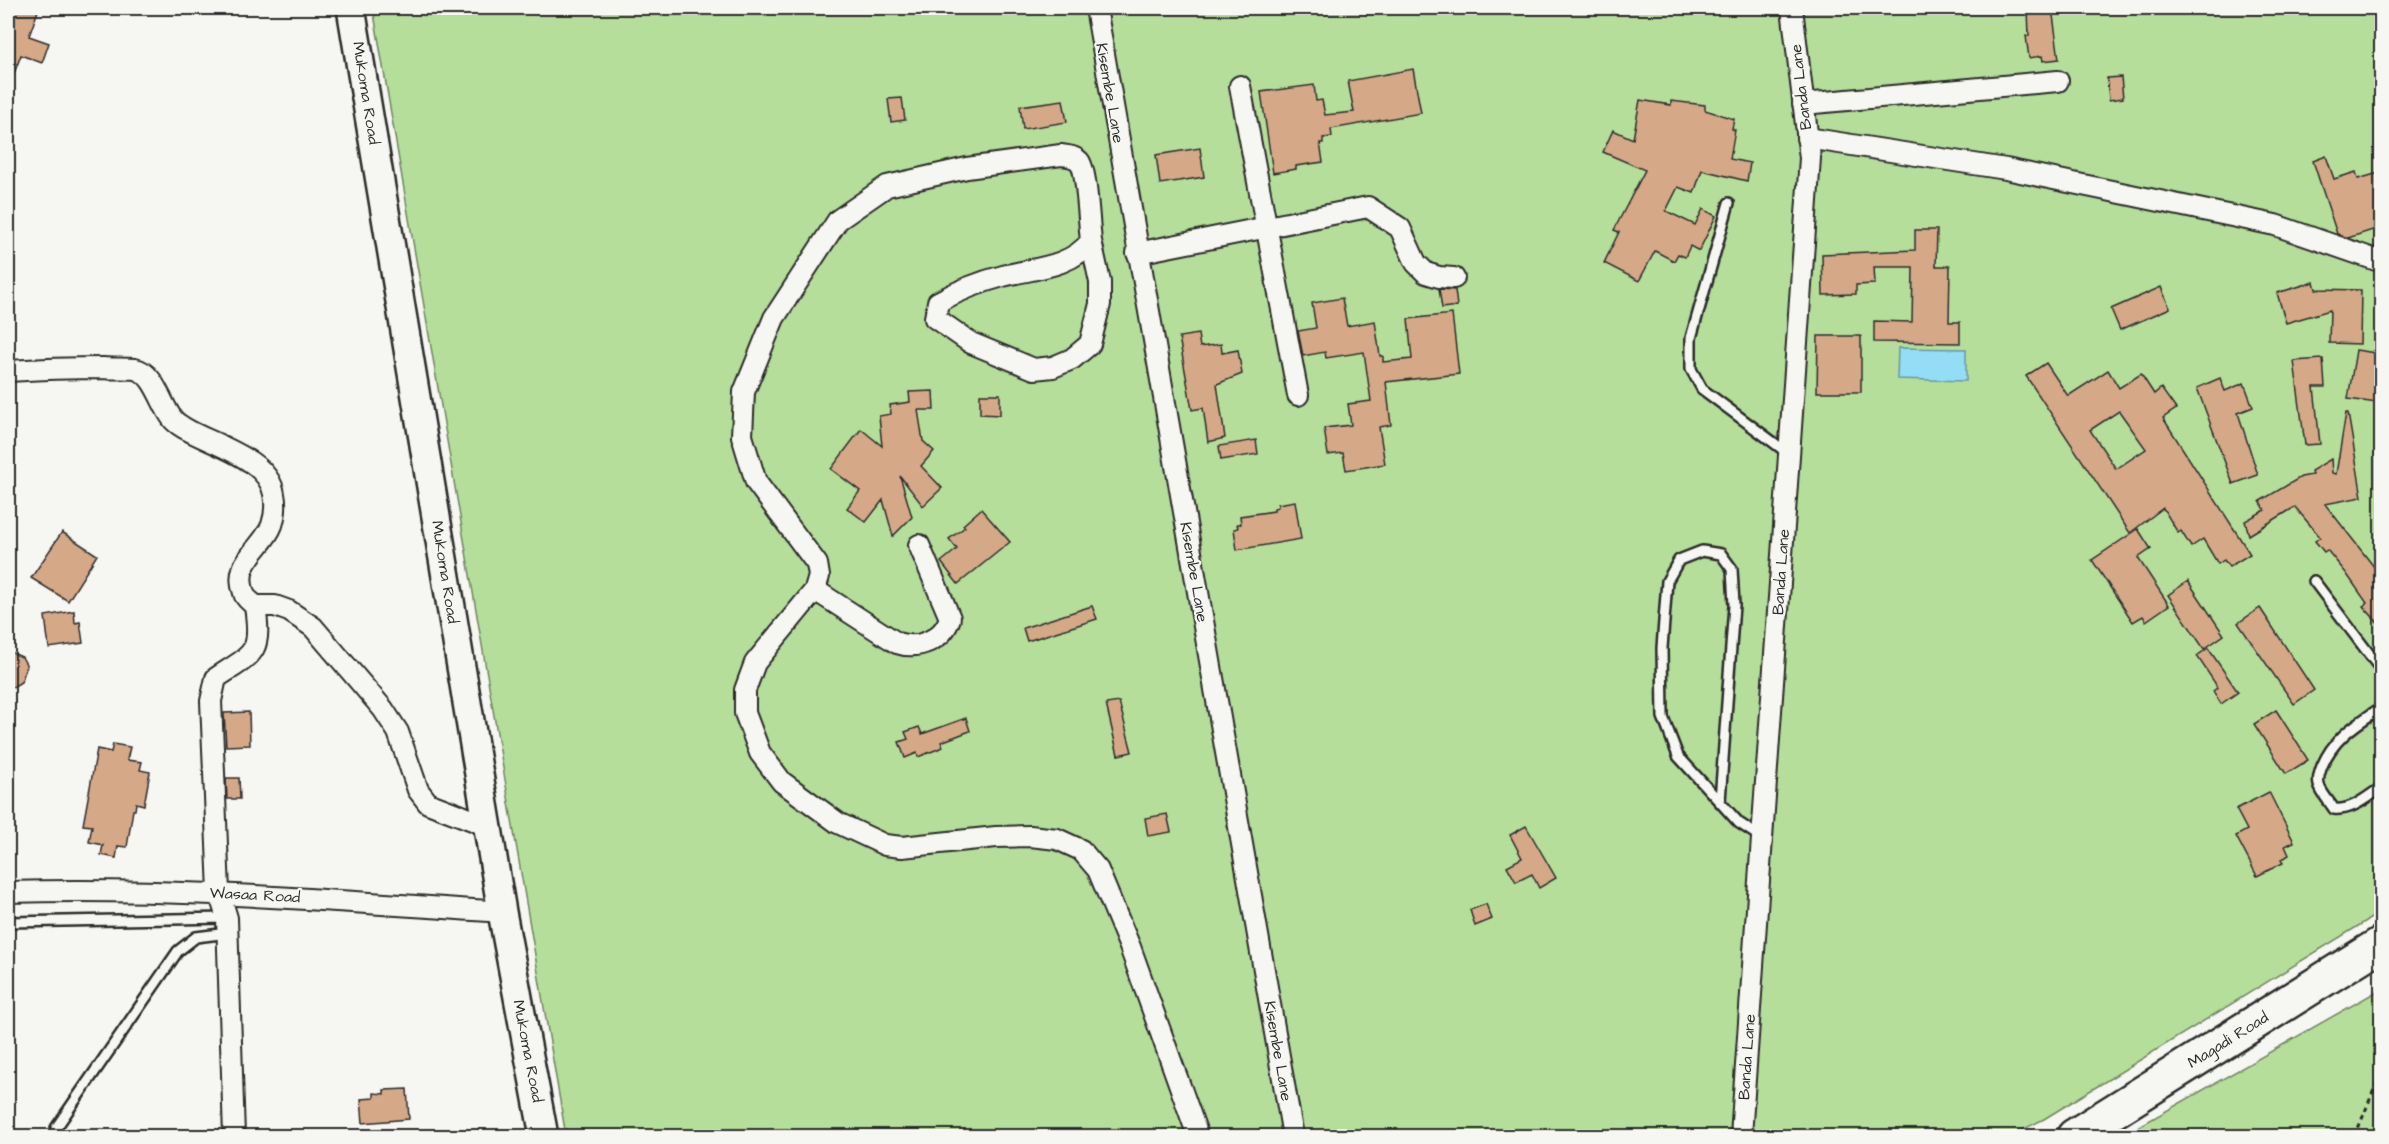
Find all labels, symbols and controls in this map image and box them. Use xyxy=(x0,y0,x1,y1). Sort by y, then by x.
street label: Mukoma Road xyxy=(347,40,385,146)
street label: Kisembe Lane xyxy=(1090,41,1130,145)
street label: Banda Lane xyxy=(1785,43,1817,131)
street label: Mukoma Road xyxy=(426,519,464,625)
street label: Kisembe Lane xyxy=(1174,520,1214,624)
street label: Banda Lane xyxy=(1767,528,1795,616)
street label: Wasaa Road xyxy=(209,882,301,908)
street label: Mukoma Road xyxy=(507,998,549,1104)
street label: Kisembe Lane xyxy=(1258,999,1298,1103)
street label: Magadi Road xyxy=(2183,1006,2273,1074)
street label: Banda Lane xyxy=(1733,1013,1761,1101)

